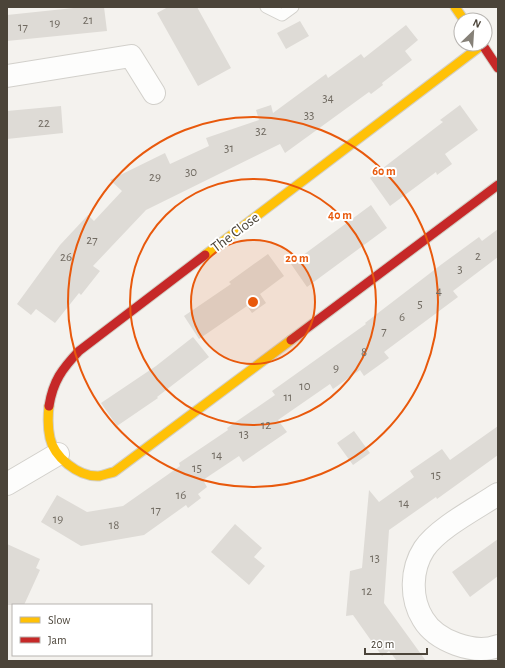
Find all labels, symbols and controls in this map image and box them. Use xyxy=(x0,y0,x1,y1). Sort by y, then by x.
north arrow xyxy=(453,12,493,52)
house number: 21 xyxy=(83,14,93,27)
house number: 19 xyxy=(50,17,60,30)
text: N xyxy=(471,17,483,30)
house number: 17 xyxy=(18,21,29,34)
house number: 34 xyxy=(322,92,334,105)
house number: 33 xyxy=(304,109,314,122)
house number: 22 xyxy=(38,117,50,130)
house number: 32 xyxy=(255,125,267,138)
house number: 31 xyxy=(224,142,234,155)
text: 60 m xyxy=(372,165,396,177)
house number: 30 xyxy=(185,166,197,179)
house number: 29 xyxy=(149,171,161,184)
text: 40 m xyxy=(328,209,352,221)
street label: The Close xyxy=(209,210,262,255)
house number: 27 xyxy=(86,234,98,247)
house number: 2 xyxy=(475,250,481,263)
house number: 26 xyxy=(60,251,72,264)
text: 20 m xyxy=(285,252,309,264)
house number: 3 xyxy=(457,263,463,276)
house number: 4 xyxy=(436,285,442,298)
centre of rings xyxy=(246,295,260,309)
house number: 5 xyxy=(417,298,423,311)
house number: 6 xyxy=(399,311,405,324)
house number: 7 xyxy=(381,325,387,338)
house number: 8 xyxy=(361,346,367,359)
house number: 9 xyxy=(333,362,339,375)
house number: 10 xyxy=(299,380,311,393)
house number: 11 xyxy=(284,391,292,404)
house number: 12 xyxy=(261,419,271,432)
house number: 13 xyxy=(239,428,249,441)
house number: 14 xyxy=(212,449,222,462)
house number: 15 xyxy=(192,462,202,475)
house number: 15 xyxy=(431,469,441,482)
house number: 16 xyxy=(176,489,186,502)
house number: 14 xyxy=(399,497,409,510)
house number: 17 xyxy=(151,504,162,517)
house number: 19 xyxy=(53,513,63,526)
house number: 18 xyxy=(109,519,119,532)
house number: 13 xyxy=(370,552,380,565)
house number: 12 xyxy=(362,585,372,598)
legend xyxy=(12,604,152,656)
text: Slow xyxy=(48,614,70,626)
scale bar xyxy=(365,630,427,656)
text: Jam xyxy=(48,634,67,646)
text: 20 m xyxy=(371,638,394,650)

